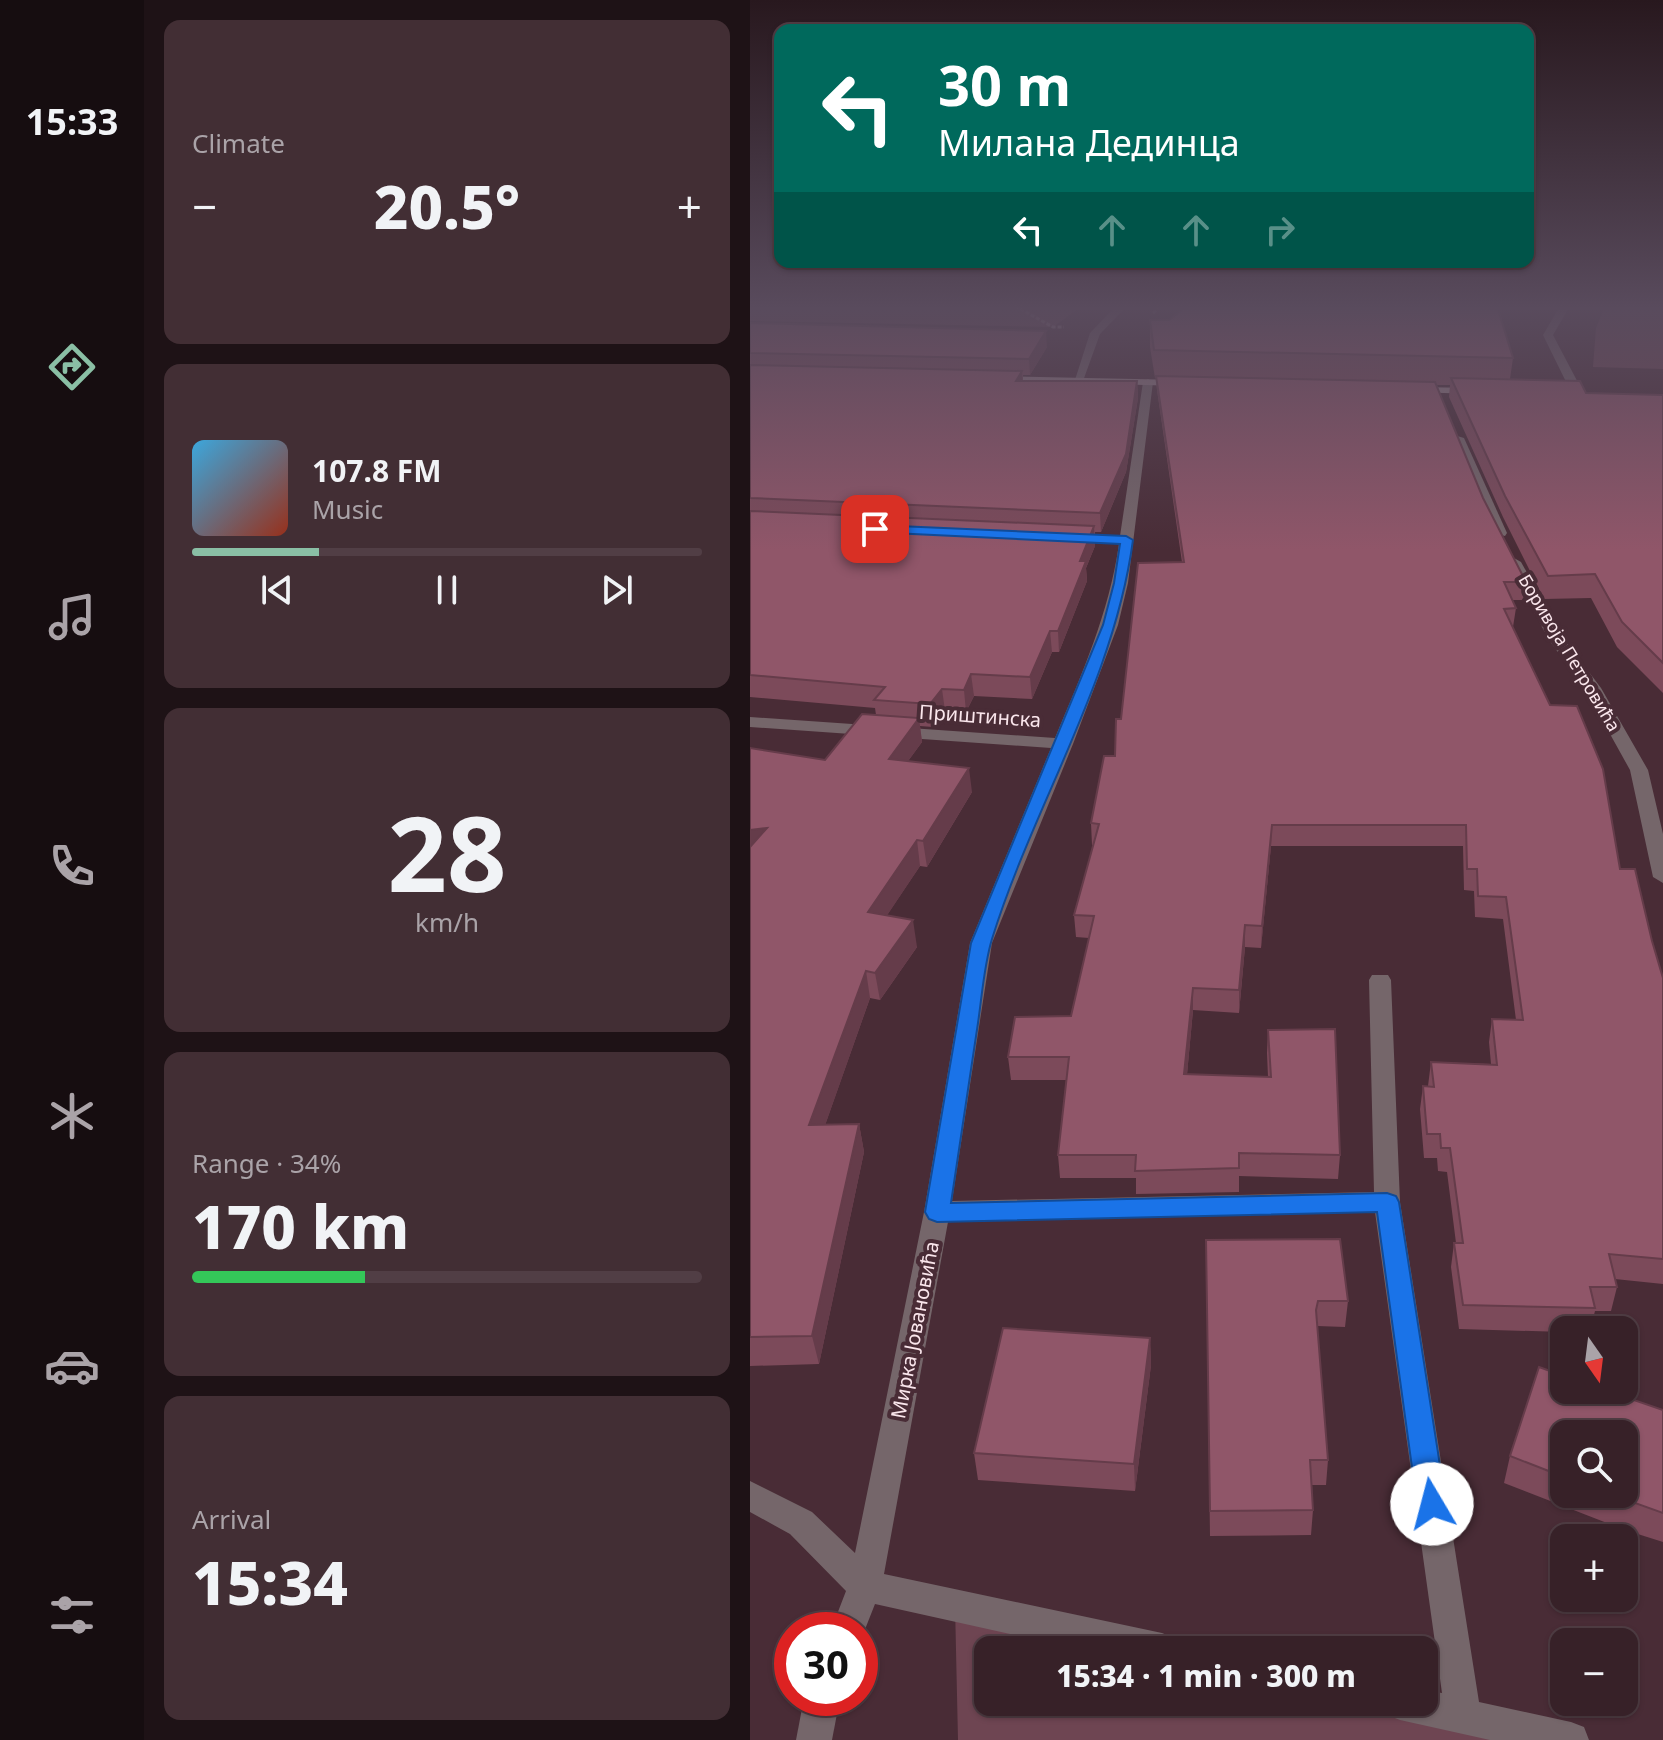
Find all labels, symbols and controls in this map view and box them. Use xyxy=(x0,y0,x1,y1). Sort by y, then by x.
text: 30 m xyxy=(938,46,1071,122)
icon: left xyxy=(806,56,910,160)
text: 15:33 xyxy=(26,97,118,146)
text: Милана Дединца xyxy=(938,118,1240,167)
text: Climate xyxy=(192,125,285,161)
text: 20.5° xyxy=(374,165,520,247)
text: − xyxy=(192,176,217,236)
text: + xyxy=(677,176,702,236)
icon: left xyxy=(1006,208,1050,252)
icon: ahead xyxy=(1090,208,1134,252)
icon: ahead xyxy=(1174,208,1218,252)
icon: right xyxy=(1258,208,1302,252)
icon: directions xyxy=(44,339,100,395)
text: 107.8 FM xyxy=(312,450,442,491)
text: Music xyxy=(312,491,383,527)
pin xyxy=(841,495,909,563)
icon: arrive xyxy=(853,507,897,551)
icon: previous xyxy=(255,568,299,612)
icon: pause xyxy=(425,568,469,612)
icon: next xyxy=(595,568,639,612)
street label: Боривоја Петровића xyxy=(1513,569,1626,736)
icon: music xyxy=(44,589,100,645)
street label: Приштинска xyxy=(918,698,1042,733)
text: 28 xyxy=(388,781,506,922)
icon: phone xyxy=(44,838,100,894)
text: km/h xyxy=(415,904,479,940)
icon: climate xyxy=(44,1088,100,1144)
text: Range · 34% xyxy=(192,1145,341,1181)
text: 170 km xyxy=(192,1185,409,1267)
street label: Мирка Јовановића xyxy=(884,1239,945,1421)
north arrow xyxy=(1550,1316,1638,1404)
map controls xyxy=(1550,1316,1638,1716)
icon: car xyxy=(44,1338,100,1394)
button: search xyxy=(1550,1420,1638,1508)
position arrow xyxy=(1390,1462,1474,1546)
text: Arrival xyxy=(192,1501,271,1537)
button: + xyxy=(1550,1524,1638,1612)
text: 15:34 xyxy=(192,1541,348,1623)
icon: filters xyxy=(44,1587,100,1643)
speed limit sign: 30 xyxy=(774,1612,878,1716)
button: − xyxy=(1550,1628,1638,1716)
text: 15:34 · 1 min · 300 m xyxy=(1056,1655,1356,1696)

